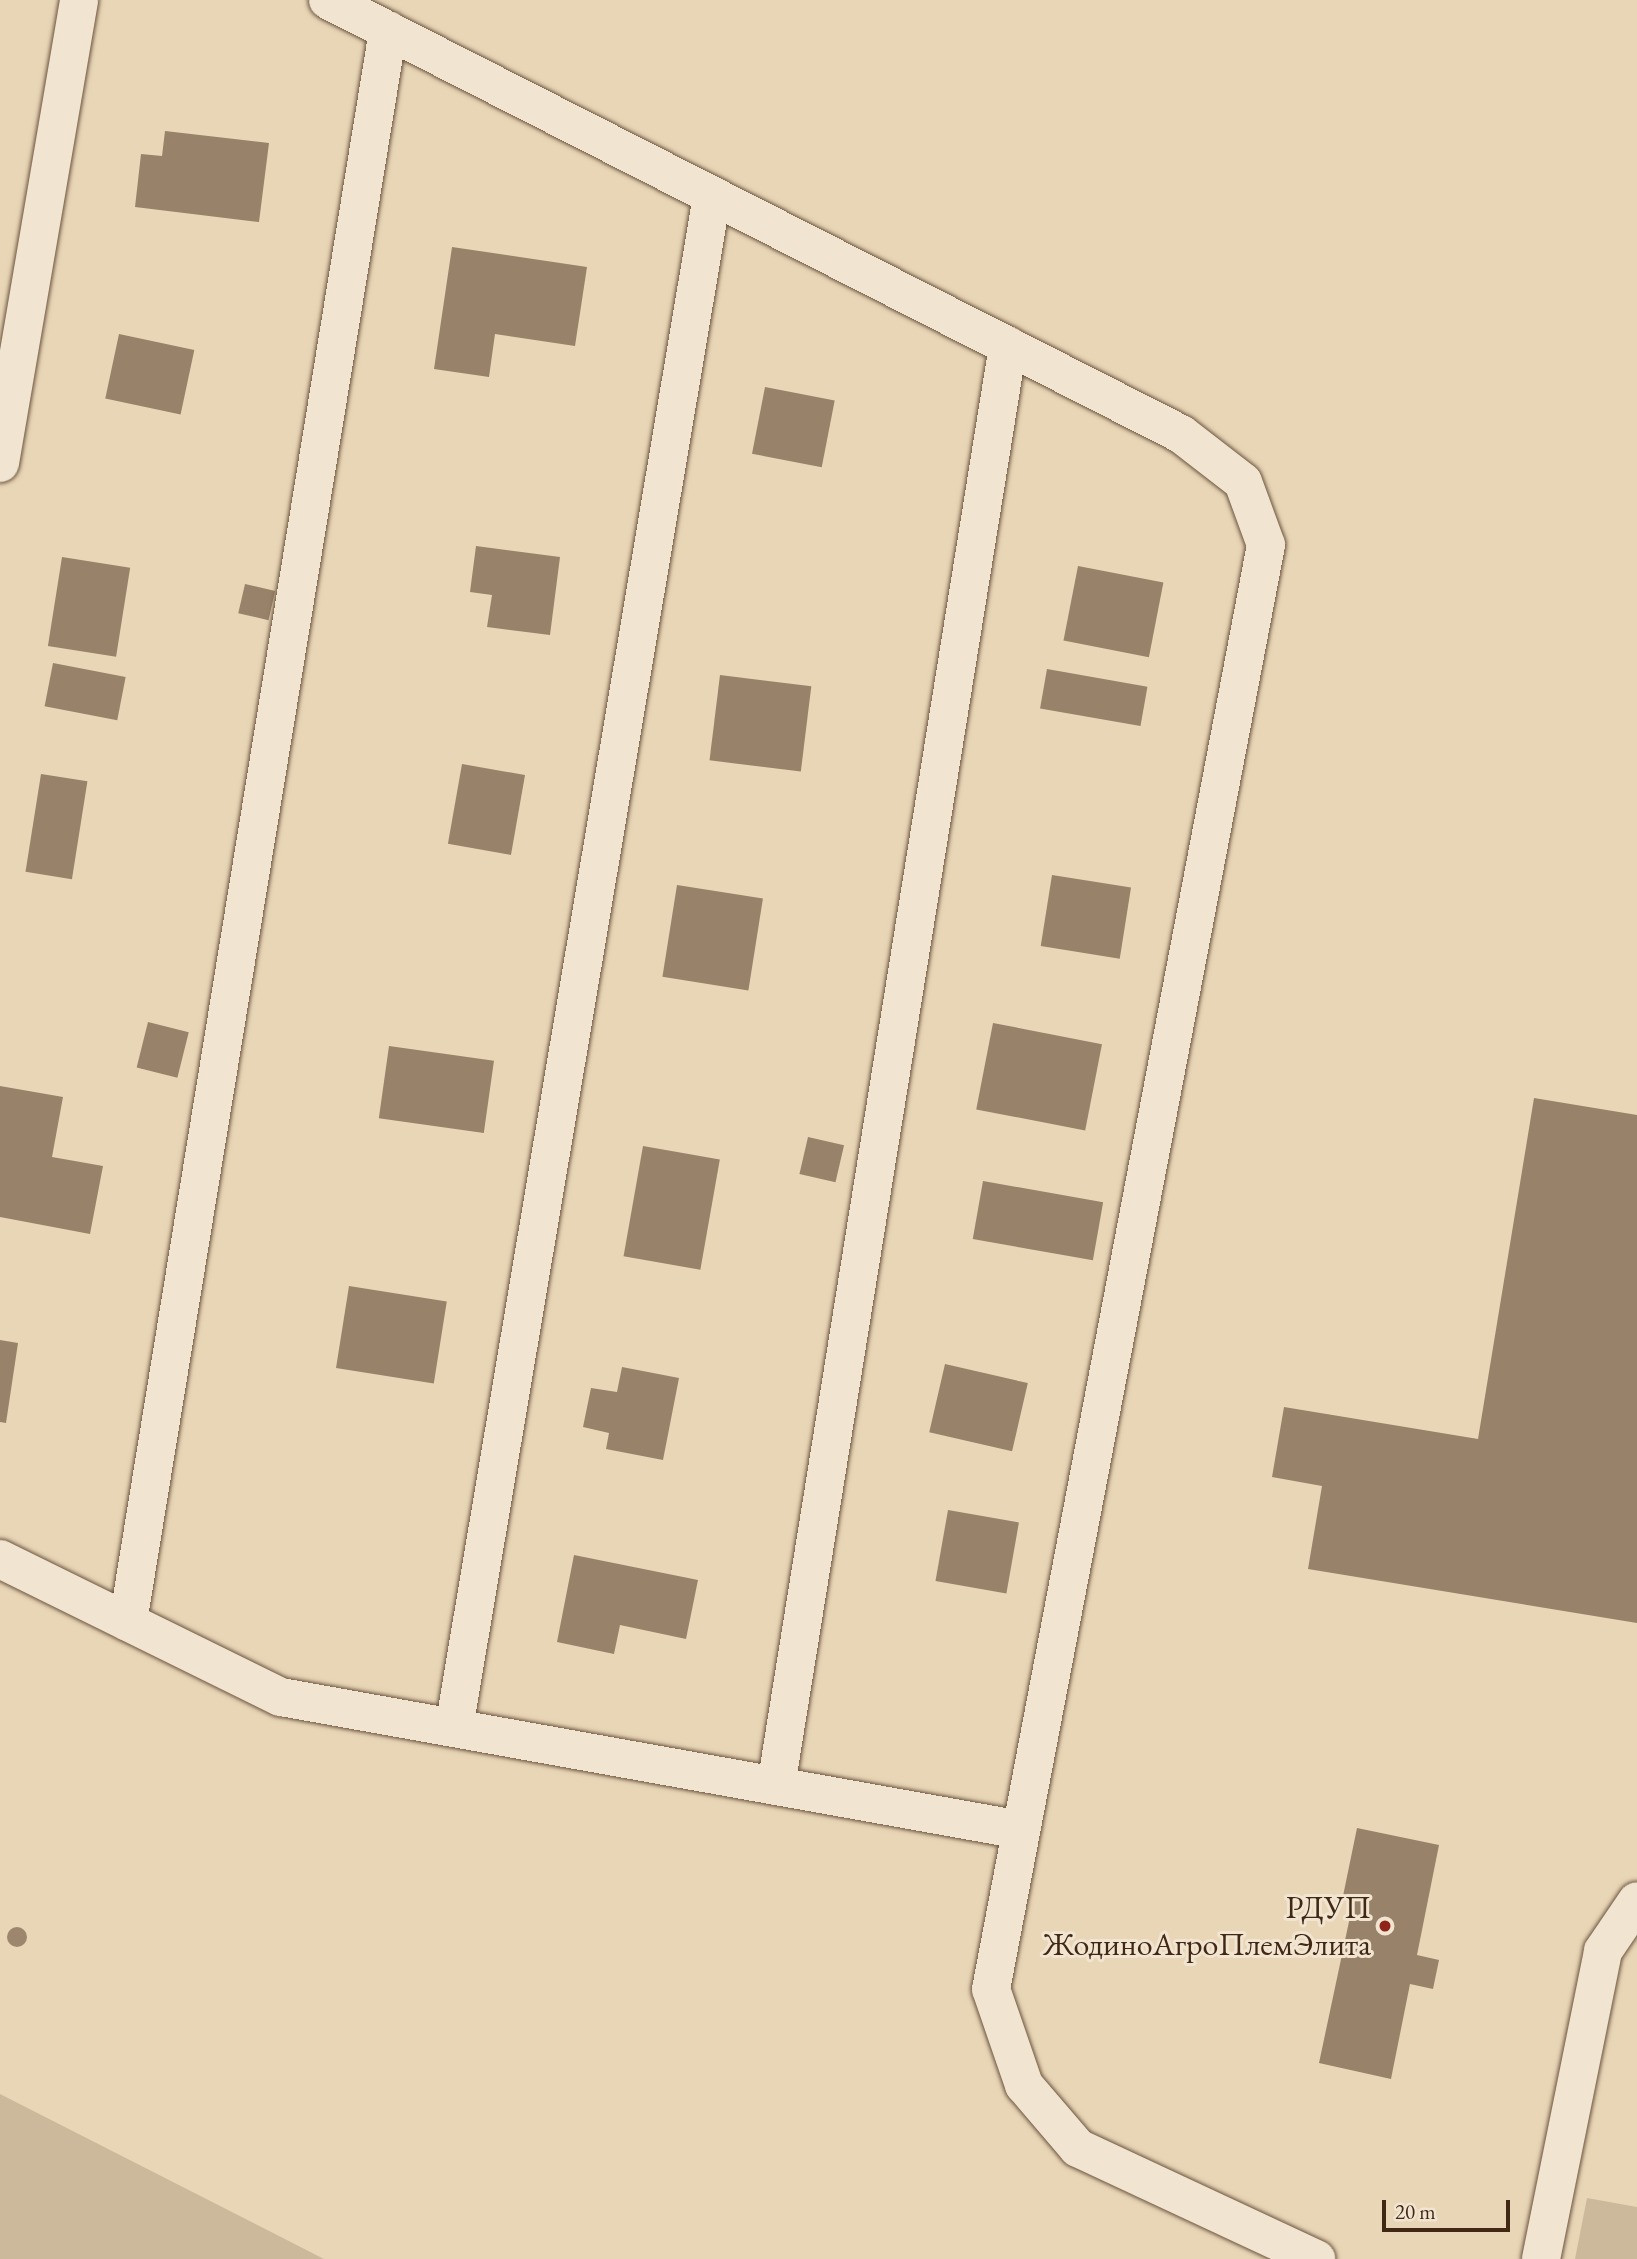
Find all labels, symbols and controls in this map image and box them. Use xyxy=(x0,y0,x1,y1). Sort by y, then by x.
place label: РДУП ЖодиноАгроПлемЭлита xyxy=(1043,1889,1371,1964)
marker: РДУП ЖодиноАгроПлемЭлита xyxy=(1377,1918,1393,1934)
scale bar xyxy=(1385,2186,1513,2230)
text: 20 m xyxy=(1395,2198,1436,2225)

